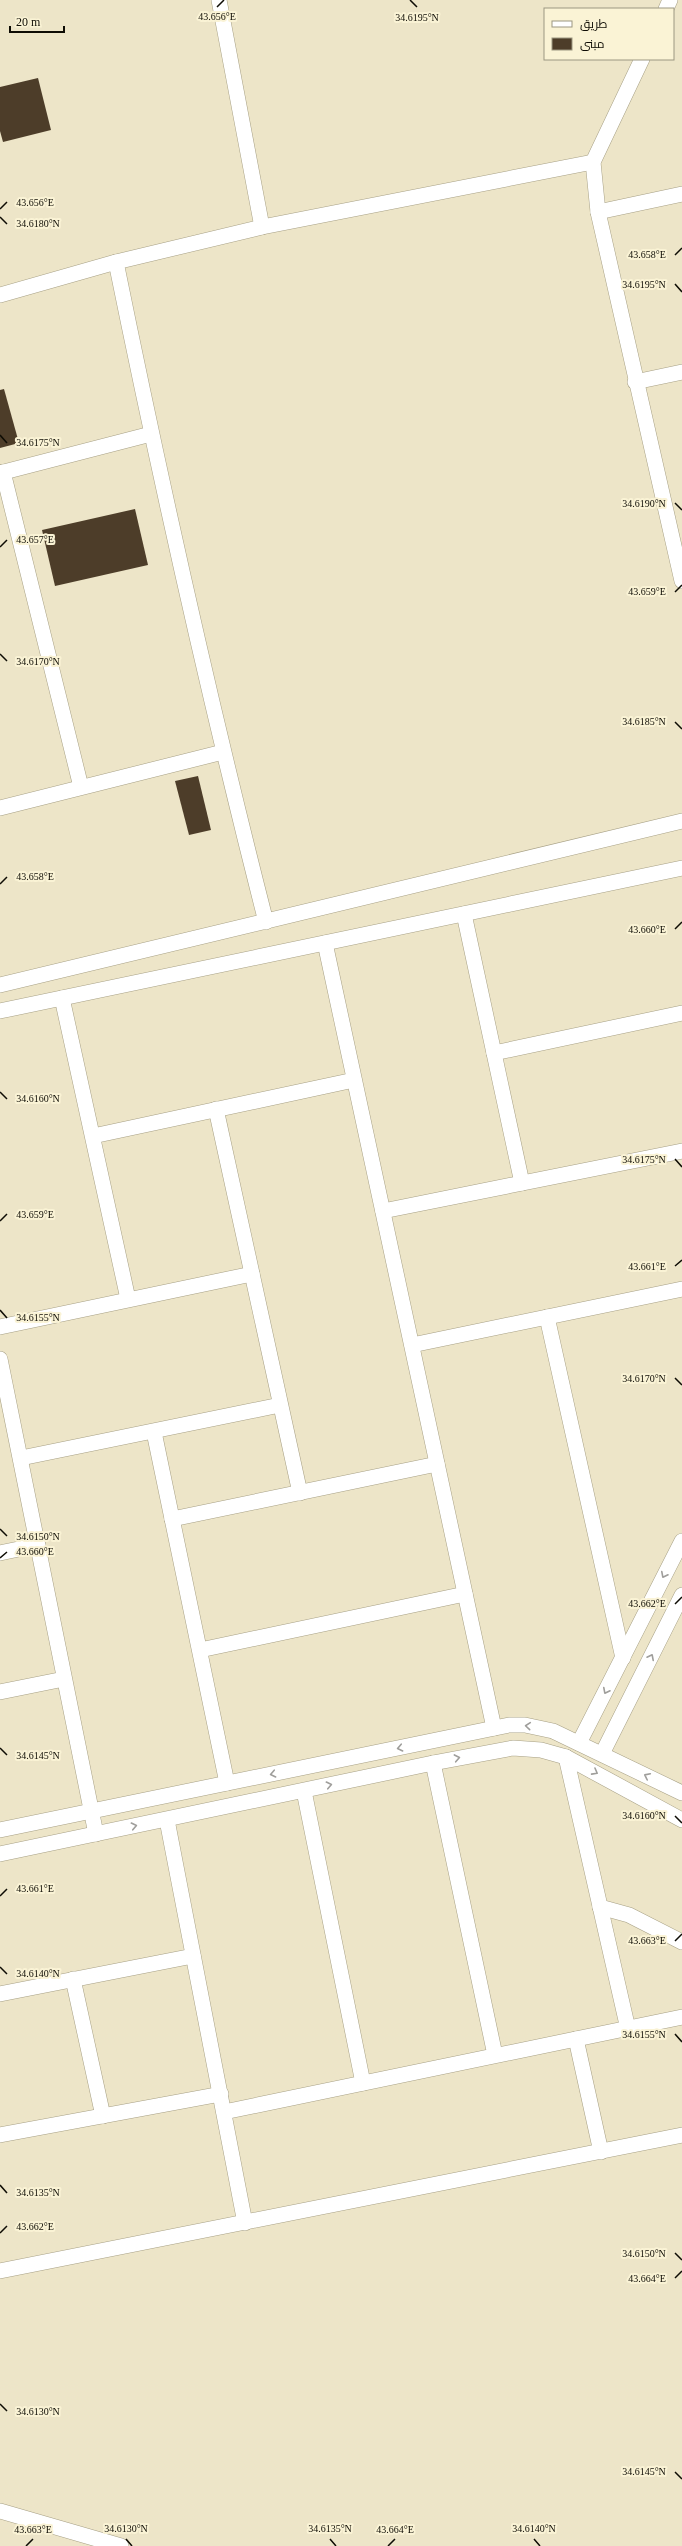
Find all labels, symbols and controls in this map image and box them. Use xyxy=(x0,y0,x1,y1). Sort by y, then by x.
scale bar xyxy=(10,8,64,34)
legend xyxy=(544,8,674,60)
text: 43.656°E xyxy=(198,11,236,22)
text: 34.6195°N xyxy=(395,12,439,23)
text: 20 m xyxy=(16,15,41,29)
text: طريق xyxy=(580,17,608,31)
text: مبنى xyxy=(580,37,605,51)
text: 43.656°E xyxy=(16,197,54,208)
text: 34.6180°N xyxy=(16,218,60,229)
text: 43.658°E xyxy=(628,249,666,260)
text: 34.6195°N xyxy=(622,279,666,290)
text: 34.6175°N xyxy=(16,437,60,448)
text: 34.6190°N xyxy=(622,498,666,509)
text: 43.657°E xyxy=(16,534,54,545)
text: 43.659°E xyxy=(628,586,666,597)
text: 34.6170°N xyxy=(16,656,60,667)
text: 34.6185°N xyxy=(622,716,666,727)
text: 43.658°E xyxy=(16,871,54,882)
text: 43.660°E xyxy=(628,924,666,935)
text: 34.6160°N xyxy=(16,1093,60,1104)
text: 34.6175°N xyxy=(622,1154,666,1165)
text: 43.659°E xyxy=(16,1209,54,1220)
text: 43.661°E xyxy=(628,1261,666,1272)
text: 34.6155°N xyxy=(16,1312,60,1323)
text: 34.6170°N xyxy=(622,1373,666,1384)
text: 34.6150°N xyxy=(16,1531,60,1542)
text: 43.660°E xyxy=(16,1546,54,1557)
one-way arrow xyxy=(662,1571,669,1579)
text: 43.662°E xyxy=(628,1598,666,1609)
one-way arrow xyxy=(646,1654,654,1661)
one-way arrow xyxy=(603,1687,610,1695)
one-way arrow xyxy=(525,1721,531,1730)
one-way arrow xyxy=(397,1743,403,1751)
text: 34.6145°N xyxy=(16,1750,60,1761)
one-way arrow xyxy=(453,1755,460,1763)
one-way arrow xyxy=(591,1768,598,1775)
one-way arrow xyxy=(270,1769,276,1777)
one-way arrow xyxy=(644,1773,651,1781)
one-way arrow xyxy=(326,1782,333,1790)
text: 34.6160°N xyxy=(622,1810,666,1821)
one-way arrow xyxy=(131,1823,137,1831)
text: 43.661°E xyxy=(16,1883,54,1894)
text: 43.663°E xyxy=(628,1935,666,1946)
text: 34.6140°N xyxy=(16,1968,60,1979)
text: 34.6155°N xyxy=(622,2029,666,2040)
text: 34.6135°N xyxy=(16,2187,60,2198)
text: 43.662°E xyxy=(16,2221,54,2232)
text: 34.6150°N xyxy=(622,2248,666,2259)
text: 43.664°E xyxy=(628,2273,666,2284)
text: 34.6130°N xyxy=(16,2406,60,2417)
text: 34.6145°N xyxy=(622,2466,666,2477)
text: 34.6130°N xyxy=(104,2523,148,2534)
text: 34.6135°N xyxy=(308,2523,352,2534)
text: 34.6140°N xyxy=(512,2523,556,2534)
text: 43.663°E xyxy=(14,2524,52,2535)
text: 43.664°E xyxy=(376,2524,414,2535)

